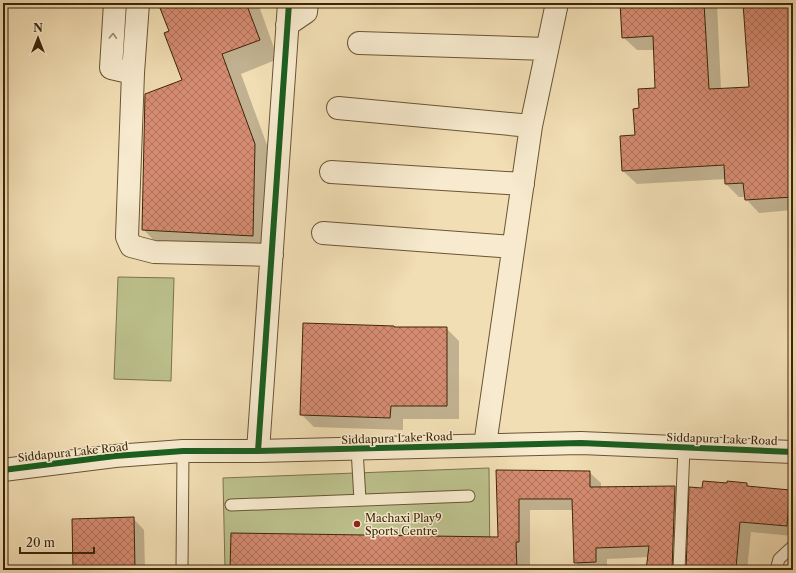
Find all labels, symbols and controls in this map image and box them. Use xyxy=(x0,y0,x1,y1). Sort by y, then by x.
north arrow xyxy=(18,18,58,58)
text: N xyxy=(33,21,43,35)
one-way arrow xyxy=(108,33,117,39)
street label: Siddapura Lake Road xyxy=(341,429,453,447)
street label: Siddapura Lake Road xyxy=(666,430,778,448)
street label: Siddapura Lake Road xyxy=(17,439,129,465)
place label: Machaxi Play9 Sports Centre xyxy=(365,511,442,538)
marker: Machaxi Play9 Sports Centre xyxy=(352,519,362,529)
scale bar xyxy=(20,529,94,555)
text: 20 m xyxy=(26,535,55,550)

